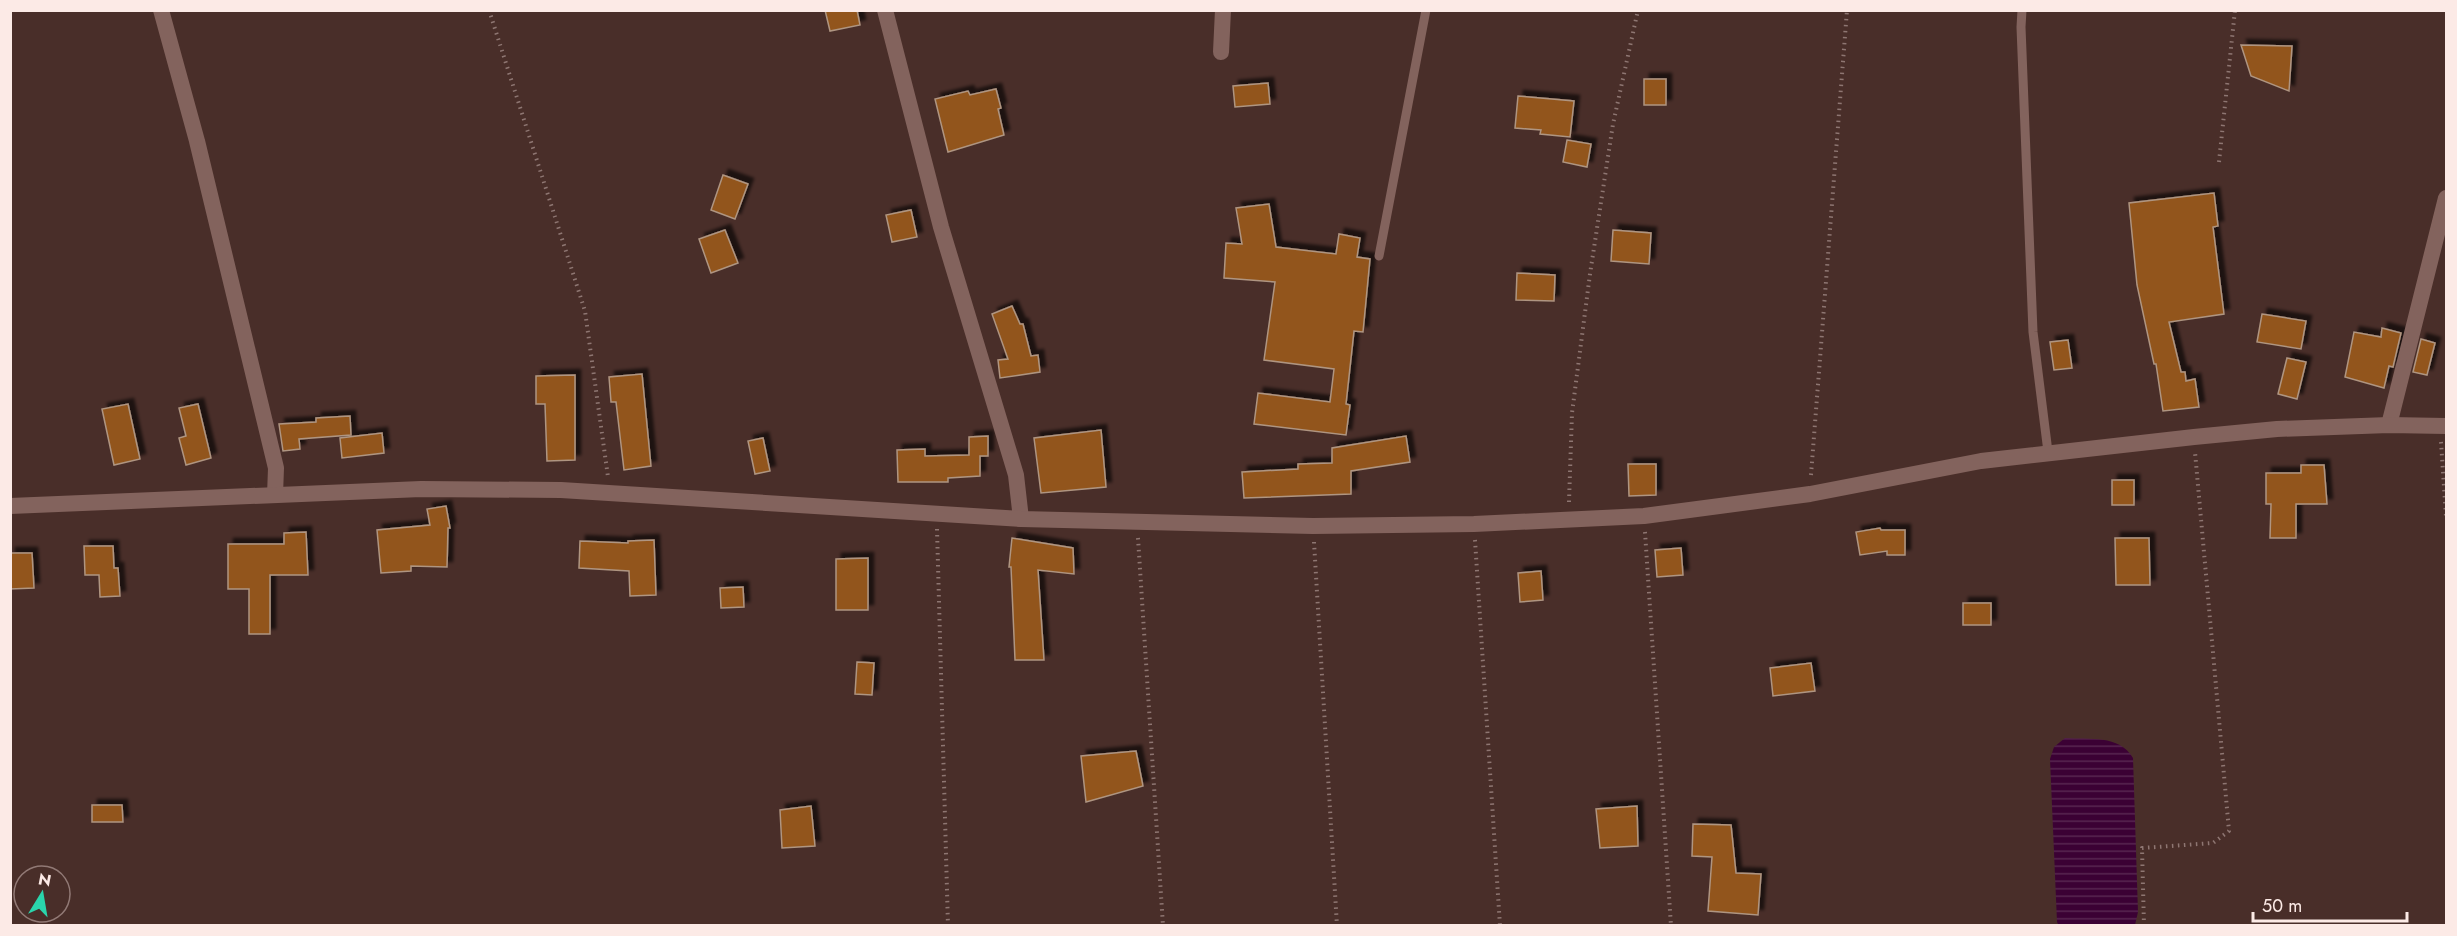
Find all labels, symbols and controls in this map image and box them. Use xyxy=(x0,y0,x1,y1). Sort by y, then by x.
north arrow xyxy=(12,864,72,924)
text: N xyxy=(36,867,53,892)
scale bar xyxy=(2253,885,2408,923)
text: 50 m xyxy=(2262,893,2302,919)

